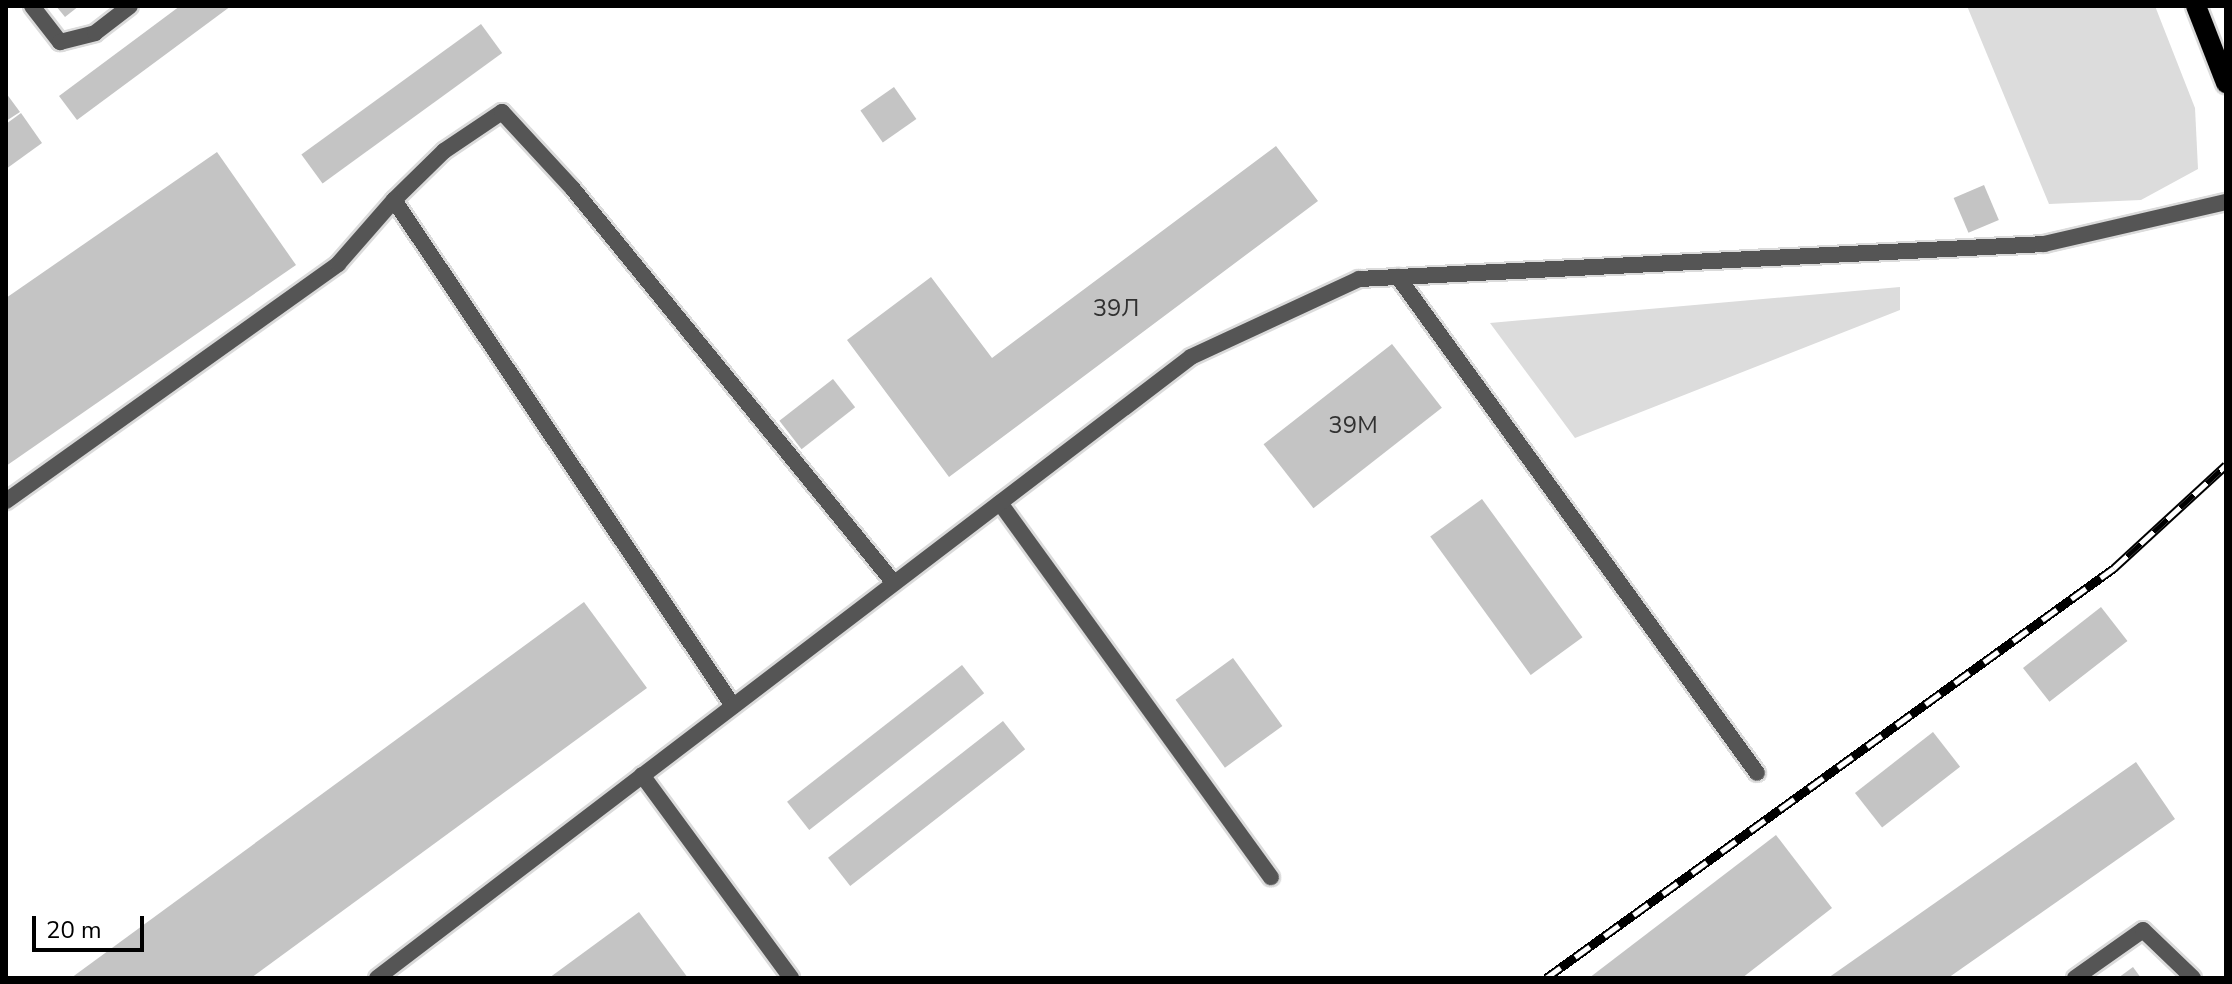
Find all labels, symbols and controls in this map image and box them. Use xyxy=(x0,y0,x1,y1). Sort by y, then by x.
house number: 39Л xyxy=(1093,295,1139,323)
house number: 39М xyxy=(1328,412,1378,440)
scale bar xyxy=(36,900,148,950)
text: 20 m xyxy=(46,914,102,946)

